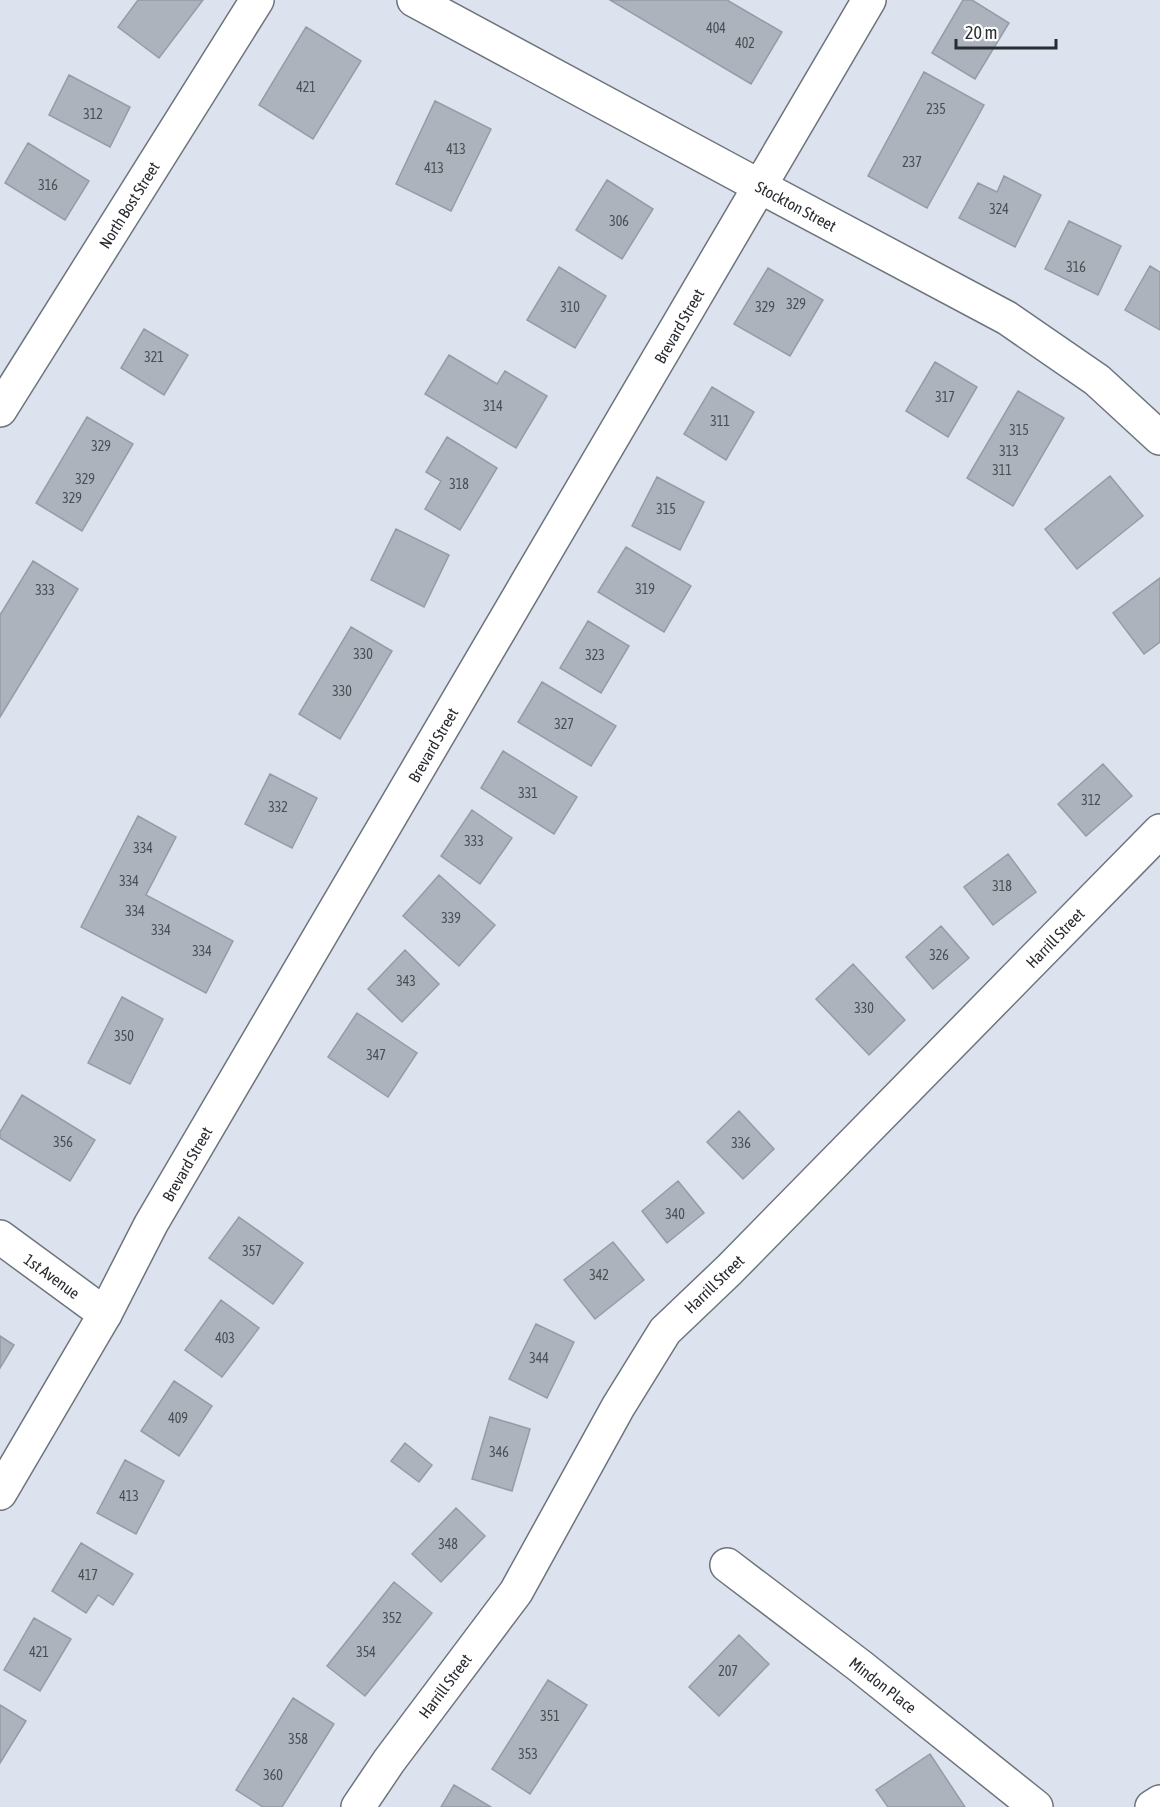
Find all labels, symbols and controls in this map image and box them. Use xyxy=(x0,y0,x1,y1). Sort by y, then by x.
scale bar xyxy=(956,12,1056,50)
house number: 404 xyxy=(706,20,726,36)
text: 20 m xyxy=(965,22,997,43)
house number: 402 xyxy=(735,35,755,51)
house number: 421 xyxy=(296,79,316,95)
house number: 235 xyxy=(926,101,946,117)
house number: 312 xyxy=(83,106,103,122)
house number: 413 xyxy=(446,141,466,157)
house number: 237 xyxy=(902,154,922,170)
street label: North Bost Street xyxy=(95,158,163,252)
house number: 413 xyxy=(424,160,444,176)
house number: 316 xyxy=(38,177,58,193)
street label: Stockton Street xyxy=(753,177,840,235)
house number: 324 xyxy=(989,201,1009,217)
house number: 306 xyxy=(609,213,629,229)
house number: 316 xyxy=(1066,259,1086,275)
street label: Brevard Street xyxy=(650,285,708,366)
house number: 329 xyxy=(786,296,806,312)
house number: 310 xyxy=(560,299,580,315)
house number: 329 xyxy=(755,299,775,315)
house number: 321 xyxy=(144,349,164,365)
house number: 317 xyxy=(935,389,955,405)
house number: 314 xyxy=(483,398,503,414)
house number: 311 xyxy=(710,413,730,429)
house number: 315 xyxy=(1009,422,1029,438)
house number: 329 xyxy=(91,438,111,454)
house number: 313 xyxy=(999,443,1019,459)
house number: 311 xyxy=(992,462,1012,478)
house number: 329 xyxy=(75,471,95,487)
house number: 318 xyxy=(449,476,469,492)
house number: 329 xyxy=(62,490,82,506)
house number: 315 xyxy=(656,501,676,517)
house number: 319 xyxy=(635,581,655,597)
house number: 333 xyxy=(35,582,55,598)
house number: 330 xyxy=(353,646,373,662)
house number: 323 xyxy=(585,647,605,663)
house number: 330 xyxy=(332,683,352,699)
street label: Brevard Street xyxy=(404,704,462,785)
house number: 327 xyxy=(554,716,574,732)
house number: 331 xyxy=(518,785,538,801)
house number: 312 xyxy=(1081,792,1101,808)
house number: 332 xyxy=(268,799,288,815)
house number: 333 xyxy=(464,833,484,849)
house number: 334 xyxy=(133,840,153,856)
house number: 334 xyxy=(119,873,139,889)
house number: 318 xyxy=(992,878,1012,894)
house number: 334 xyxy=(125,903,145,919)
street label: Harrill Street xyxy=(1022,904,1088,971)
house number: 339 xyxy=(441,910,461,926)
house number: 334 xyxy=(151,922,171,938)
house number: 334 xyxy=(192,943,212,959)
house number: 326 xyxy=(929,947,949,963)
house number: 343 xyxy=(396,973,416,989)
house number: 330 xyxy=(854,1000,874,1016)
house number: 350 xyxy=(114,1028,134,1044)
house number: 347 xyxy=(366,1047,386,1063)
street label: Brevard Street xyxy=(158,1123,216,1204)
house number: 356 xyxy=(53,1134,73,1150)
house number: 336 xyxy=(731,1135,751,1151)
house number: 340 xyxy=(665,1206,685,1222)
house number: 357 xyxy=(242,1243,262,1259)
street label: 1st Avenue xyxy=(21,1250,83,1302)
street label: Harrill Street xyxy=(681,1251,748,1317)
house number: 342 xyxy=(589,1267,609,1283)
house number: 403 xyxy=(215,1330,235,1346)
house number: 344 xyxy=(529,1350,549,1366)
house number: 409 xyxy=(168,1410,188,1426)
house number: 346 xyxy=(489,1444,509,1460)
house number: 413 xyxy=(119,1488,139,1504)
house number: 348 xyxy=(438,1536,458,1552)
house number: 417 xyxy=(78,1567,98,1583)
house number: 352 xyxy=(382,1610,402,1626)
house number: 421 xyxy=(29,1644,49,1660)
house number: 354 xyxy=(356,1644,376,1660)
street label: Harrill Street xyxy=(415,1650,475,1722)
street label: Mindon Place xyxy=(846,1653,920,1717)
house number: 207 xyxy=(718,1663,738,1679)
house number: 351 xyxy=(540,1708,560,1724)
house number: 358 xyxy=(288,1731,308,1747)
house number: 353 xyxy=(518,1746,538,1762)
house number: 360 xyxy=(263,1767,283,1783)

